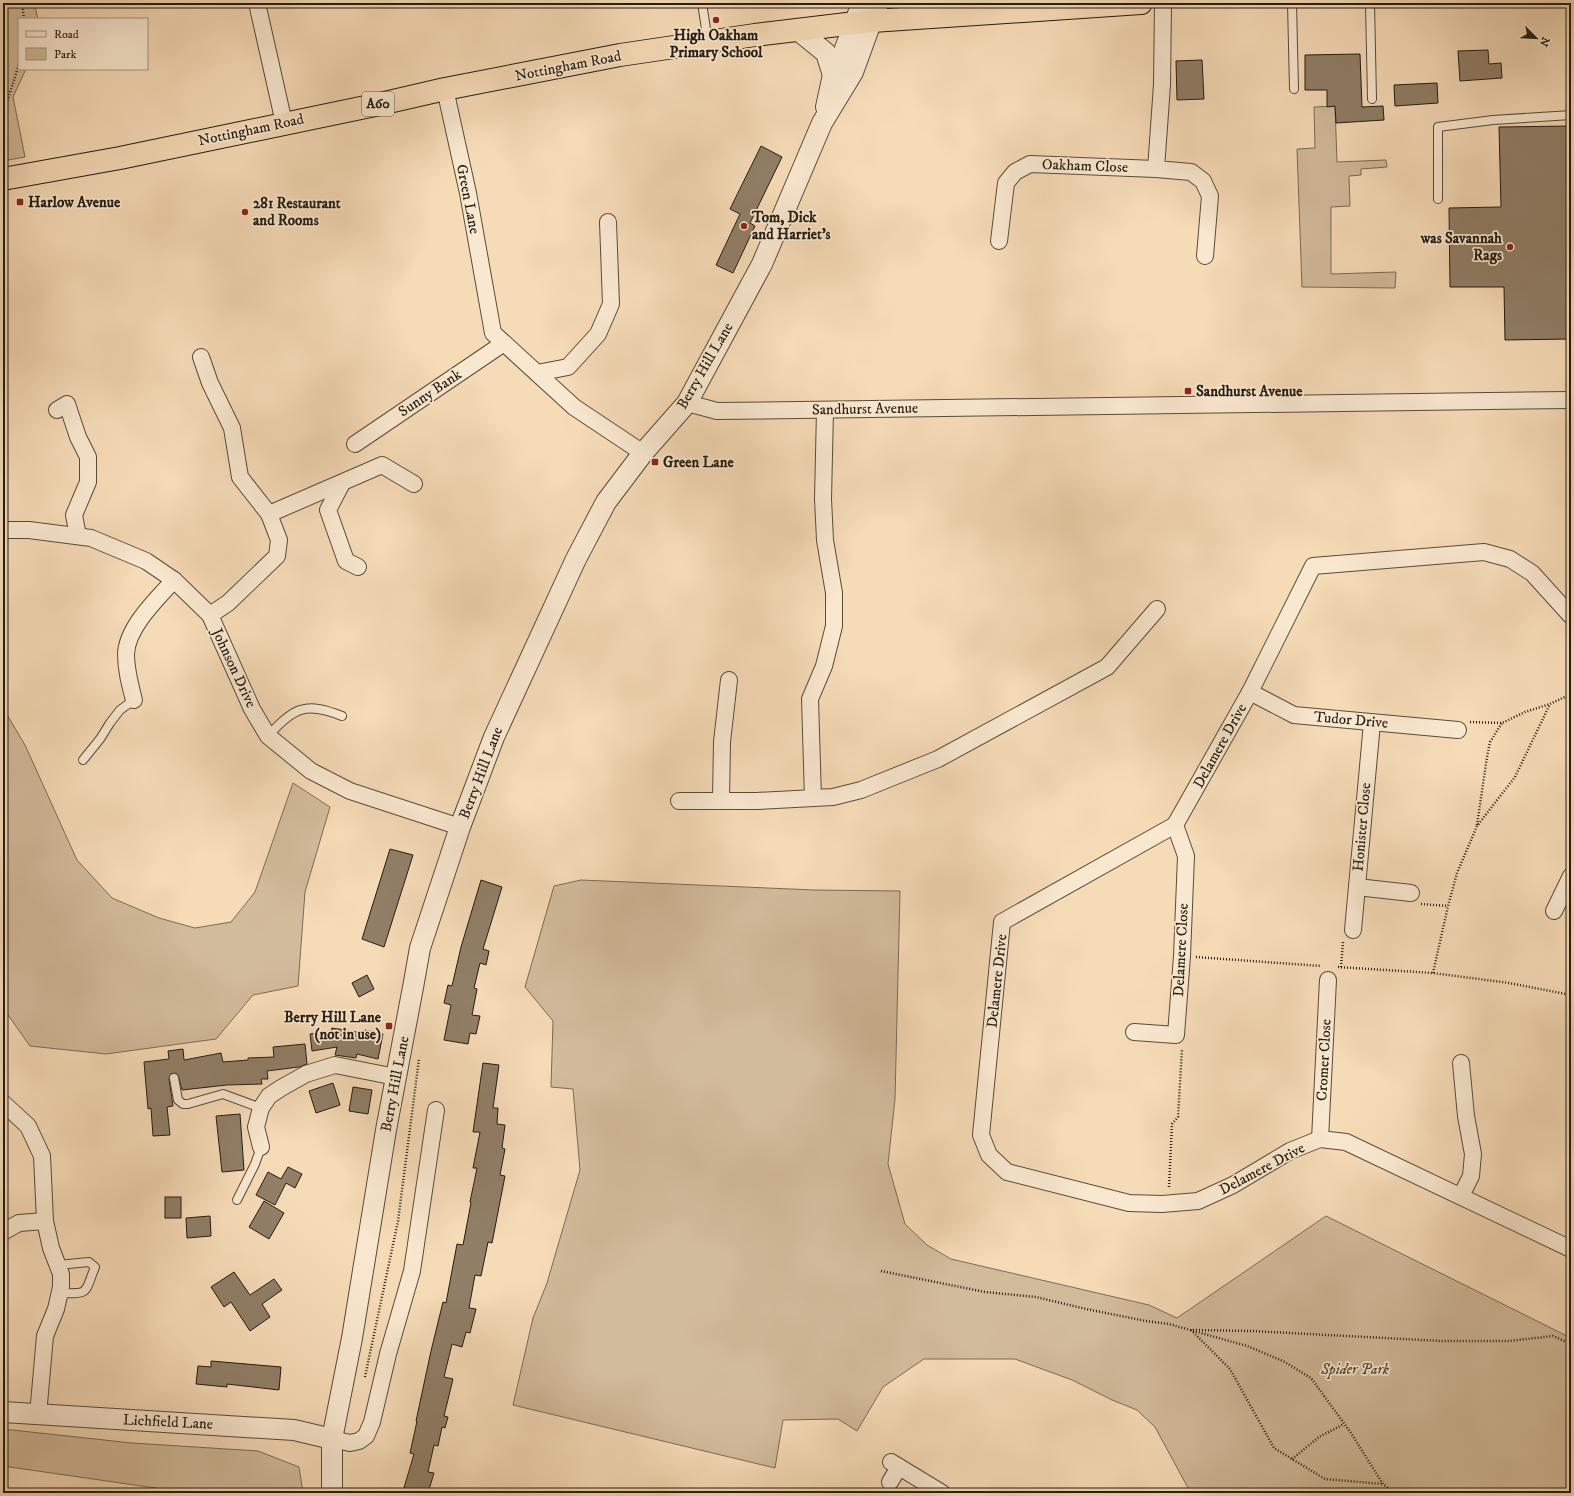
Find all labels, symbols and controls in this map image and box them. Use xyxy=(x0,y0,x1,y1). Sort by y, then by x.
marker: High Oakham Primary School xyxy=(711,15,721,25)
legend xyxy=(18,18,148,70)
north arrow xyxy=(1516,18,1556,58)
place label: High Oakham Primary School xyxy=(670,26,763,62)
text: Road xyxy=(54,27,79,42)
text: N xyxy=(1536,35,1552,49)
street label: Nottingham Road xyxy=(513,46,623,86)
text: Park xyxy=(54,47,76,62)
road number: A60 xyxy=(362,92,394,116)
street label: Nottingham Road xyxy=(196,109,306,150)
street label: Oakham Close xyxy=(1042,155,1128,177)
street label: Green Lane xyxy=(452,162,484,236)
place label: Harlow Avenue xyxy=(28,193,121,212)
place label: 281 Restaurant and Rooms xyxy=(253,194,341,230)
marker: Harlow Avenue xyxy=(15,197,25,207)
marker: 281 Restaurant and Rooms xyxy=(240,207,250,217)
place label: Tom, Dick and Harriet's xyxy=(751,208,831,244)
marker: Tom, Dick and Harriet's xyxy=(739,221,749,231)
place label: was Savannah Rags xyxy=(1420,229,1502,265)
marker: was Savannah Rags xyxy=(1505,242,1515,252)
street label: Berry Hill Lane xyxy=(673,319,737,413)
street label: Sunny Bank xyxy=(395,365,466,421)
place label: Sandhurst Avenue xyxy=(1196,382,1303,401)
marker: Sandhurst Avenue xyxy=(1183,386,1193,396)
street label: Sandhurst Avenue xyxy=(812,399,918,419)
place label: Green Lane xyxy=(663,453,735,472)
marker: Green Lane xyxy=(650,457,660,467)
street label: Johnson Drive xyxy=(207,623,261,711)
street label: Delamere Drive xyxy=(1189,700,1251,792)
street label: Tudor Drive xyxy=(1313,707,1389,733)
street label: Berry Hill Lane xyxy=(455,724,507,822)
street label: Honister Close xyxy=(1349,782,1375,872)
street label: Delamere Close xyxy=(1169,903,1193,997)
street label: Delamere Drive xyxy=(983,933,1011,1029)
place label: Berry Hill Lane (not in use) xyxy=(284,1008,382,1044)
street label: Cromer Close xyxy=(1312,1019,1336,1101)
marker: Berry Hill Lane (not in use) xyxy=(384,1021,394,1031)
street label: Berry Hill Lane xyxy=(376,1035,414,1133)
street label: Delamere Drive xyxy=(1216,1139,1308,1199)
park label: Spider Park xyxy=(1320,1360,1390,1379)
street label: Lichfield Lane xyxy=(123,1410,213,1434)

